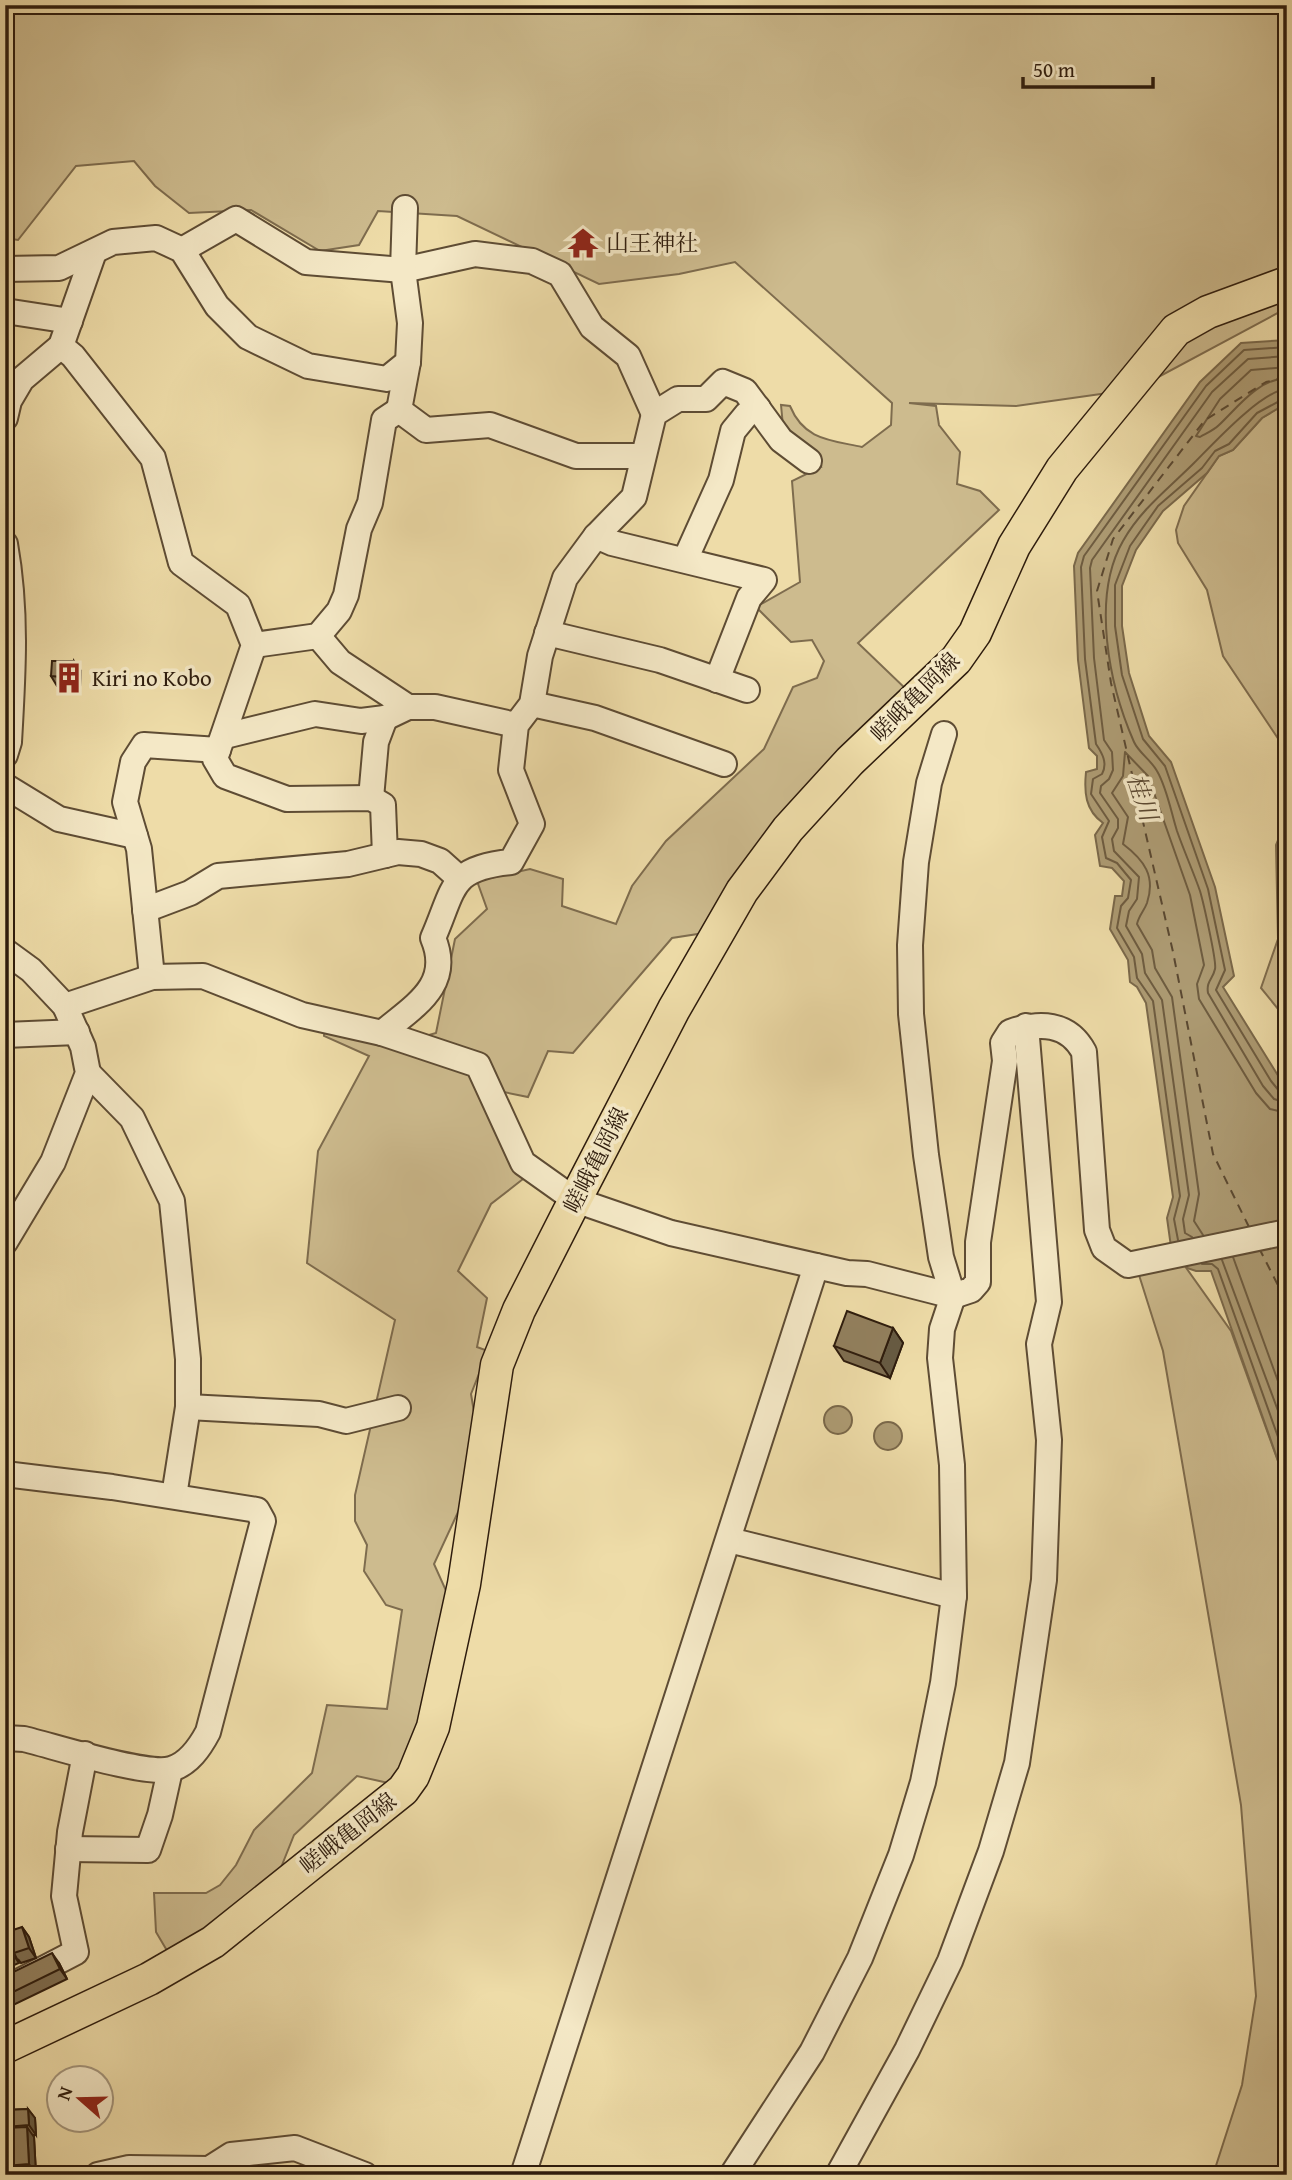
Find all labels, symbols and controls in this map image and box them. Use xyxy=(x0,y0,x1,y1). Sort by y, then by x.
scale bar xyxy=(1023,46,1152,90)
text: 50 m xyxy=(1033,54,1075,85)
temple icon: 山王神社 xyxy=(566,226,600,260)
place label: 山王神社 xyxy=(606,226,698,259)
street label: 嵯峨亀岡線 xyxy=(862,644,967,749)
building icon: Kiri no Kobo xyxy=(52,661,86,695)
place label: Kiri no Kobo xyxy=(92,661,212,694)
water label: 桂川 xyxy=(1118,769,1167,828)
street label: 嵯峨亀岡線 xyxy=(555,1101,636,1218)
street label: 嵯峨亀岡線 xyxy=(292,1784,403,1881)
north arrow xyxy=(46,2064,116,2134)
text: N xyxy=(49,2082,79,2104)

